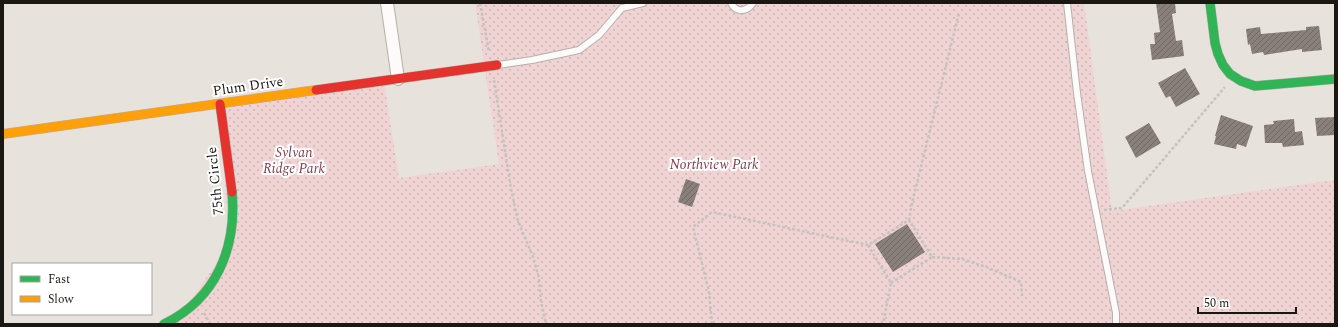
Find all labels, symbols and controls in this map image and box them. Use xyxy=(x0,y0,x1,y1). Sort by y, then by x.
street label: Plum Drive xyxy=(212,71,285,101)
park label: Sylvan Ridge Park xyxy=(263,142,326,179)
street label: 75th Circle xyxy=(201,146,229,216)
park label: Northview Park xyxy=(669,154,759,175)
legend xyxy=(12,263,152,315)
text: Fast xyxy=(48,270,70,289)
scale bar xyxy=(1198,289,1296,315)
text: Slow xyxy=(48,290,74,309)
text: 50 m xyxy=(1204,294,1229,313)

